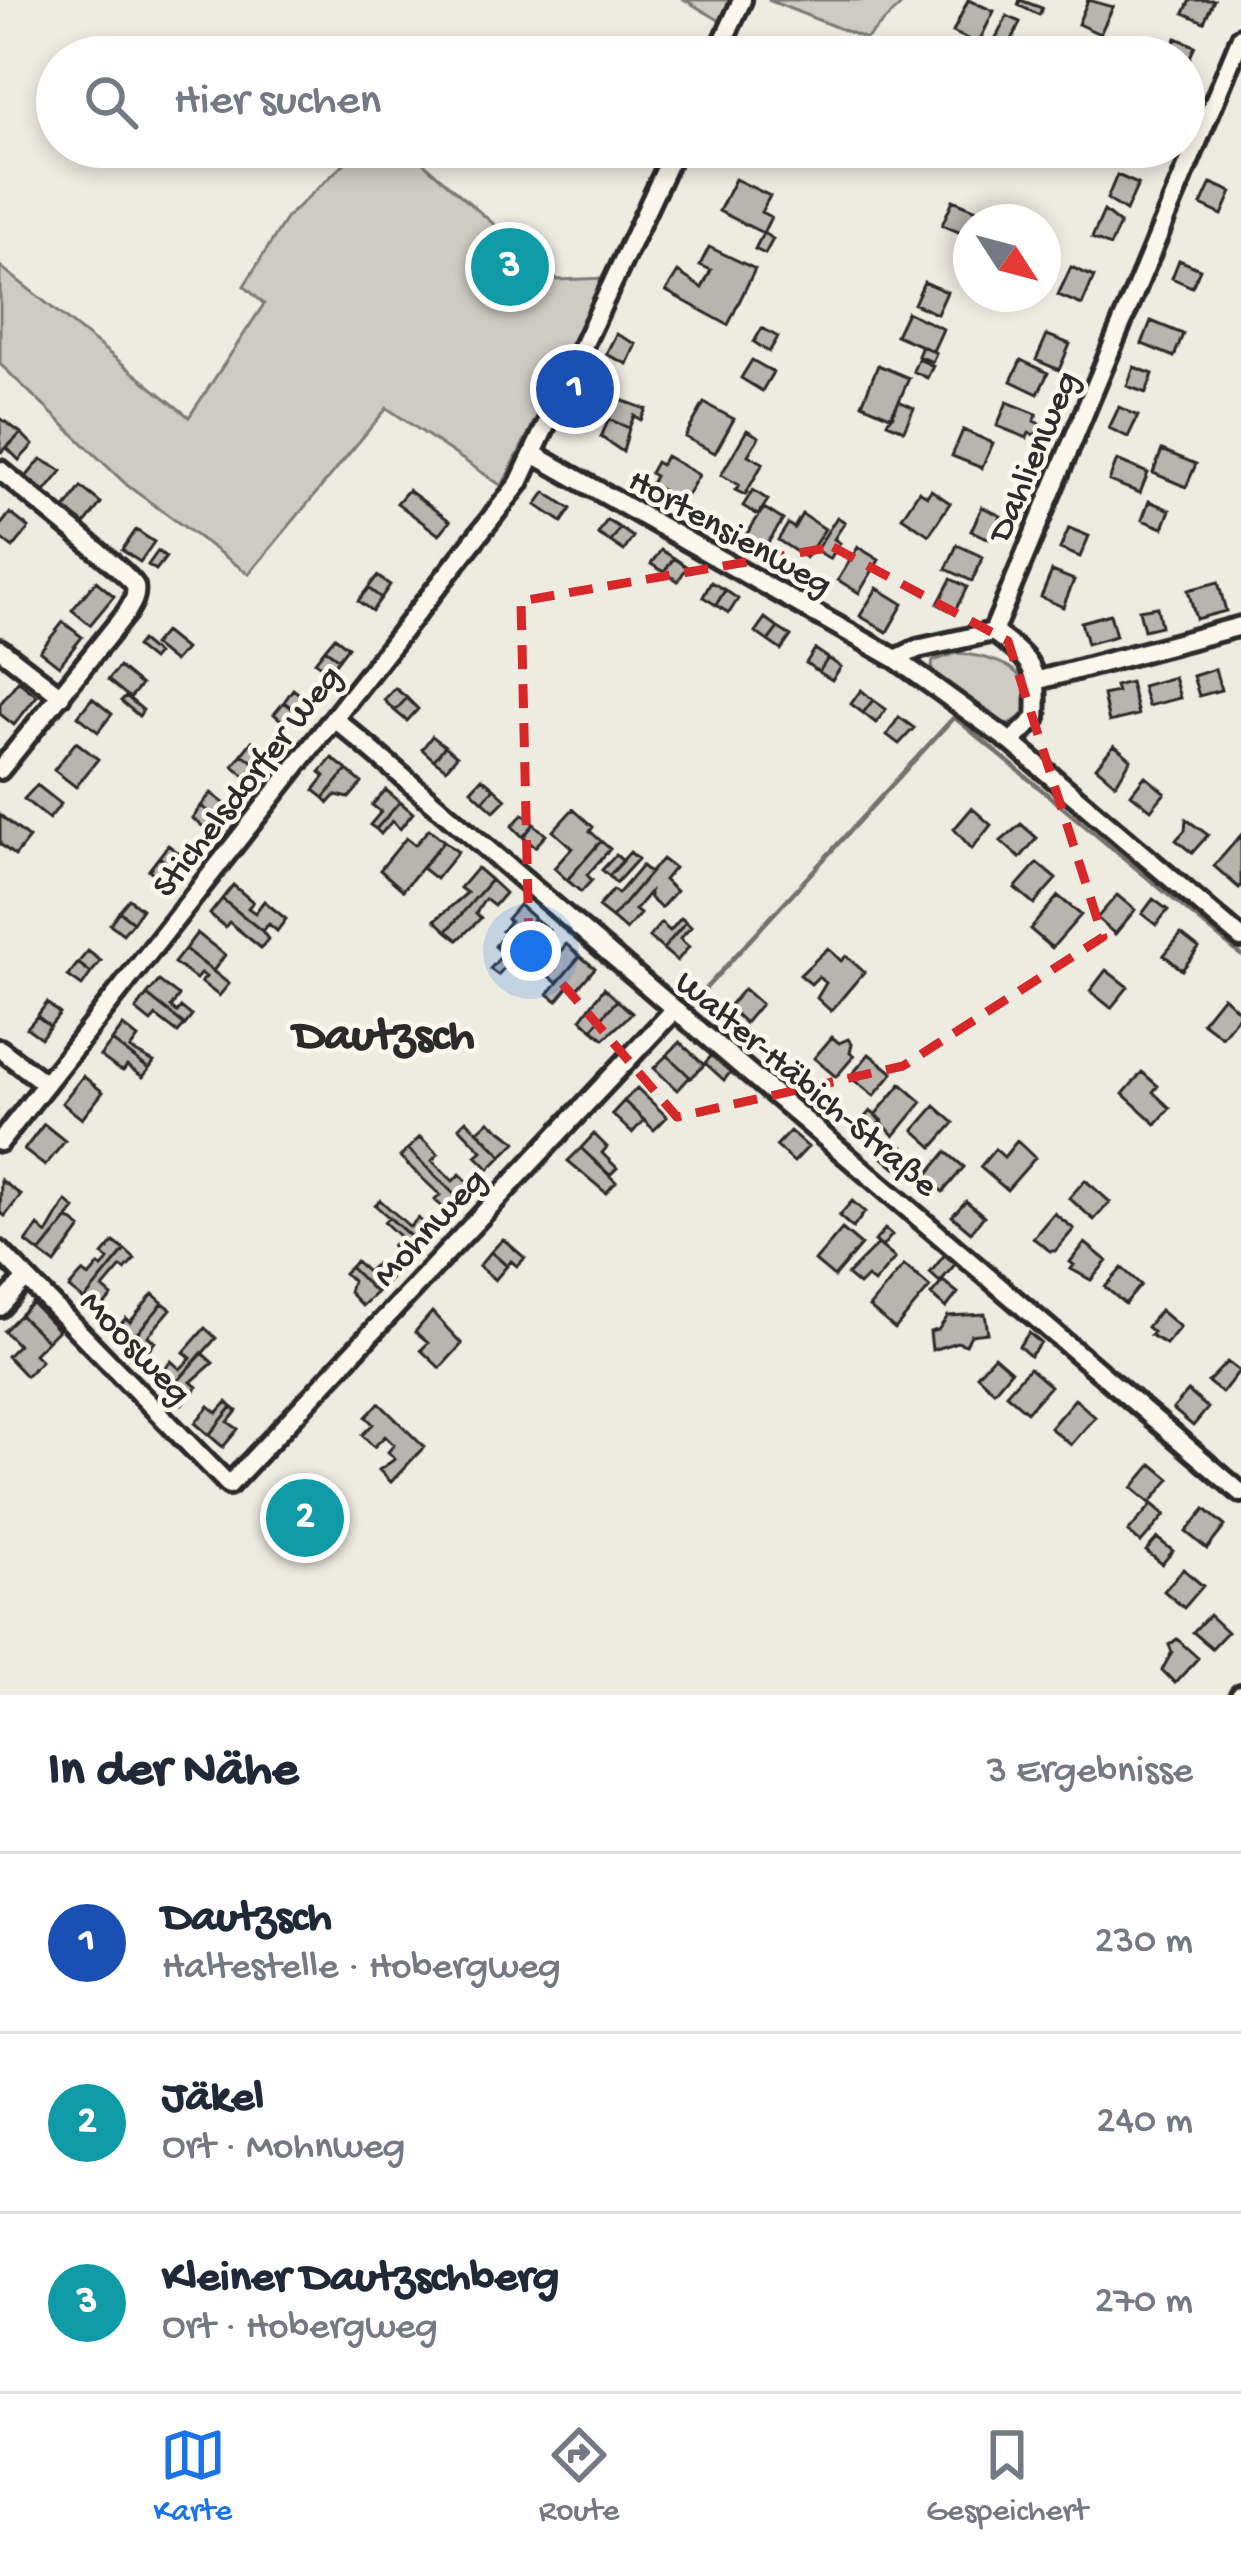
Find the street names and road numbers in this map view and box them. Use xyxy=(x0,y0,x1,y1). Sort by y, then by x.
street label: Dahlienweg xyxy=(980,366,1091,551)
street label: Hortensienweg xyxy=(620,461,838,608)
street label: Stichelsdorfer Weg xyxy=(145,658,353,908)
street label: Walter-Häbich-Straße xyxy=(664,963,946,1209)
street label: Mohnweg xyxy=(366,1161,498,1298)
street label: Moosweg xyxy=(68,1283,198,1416)

